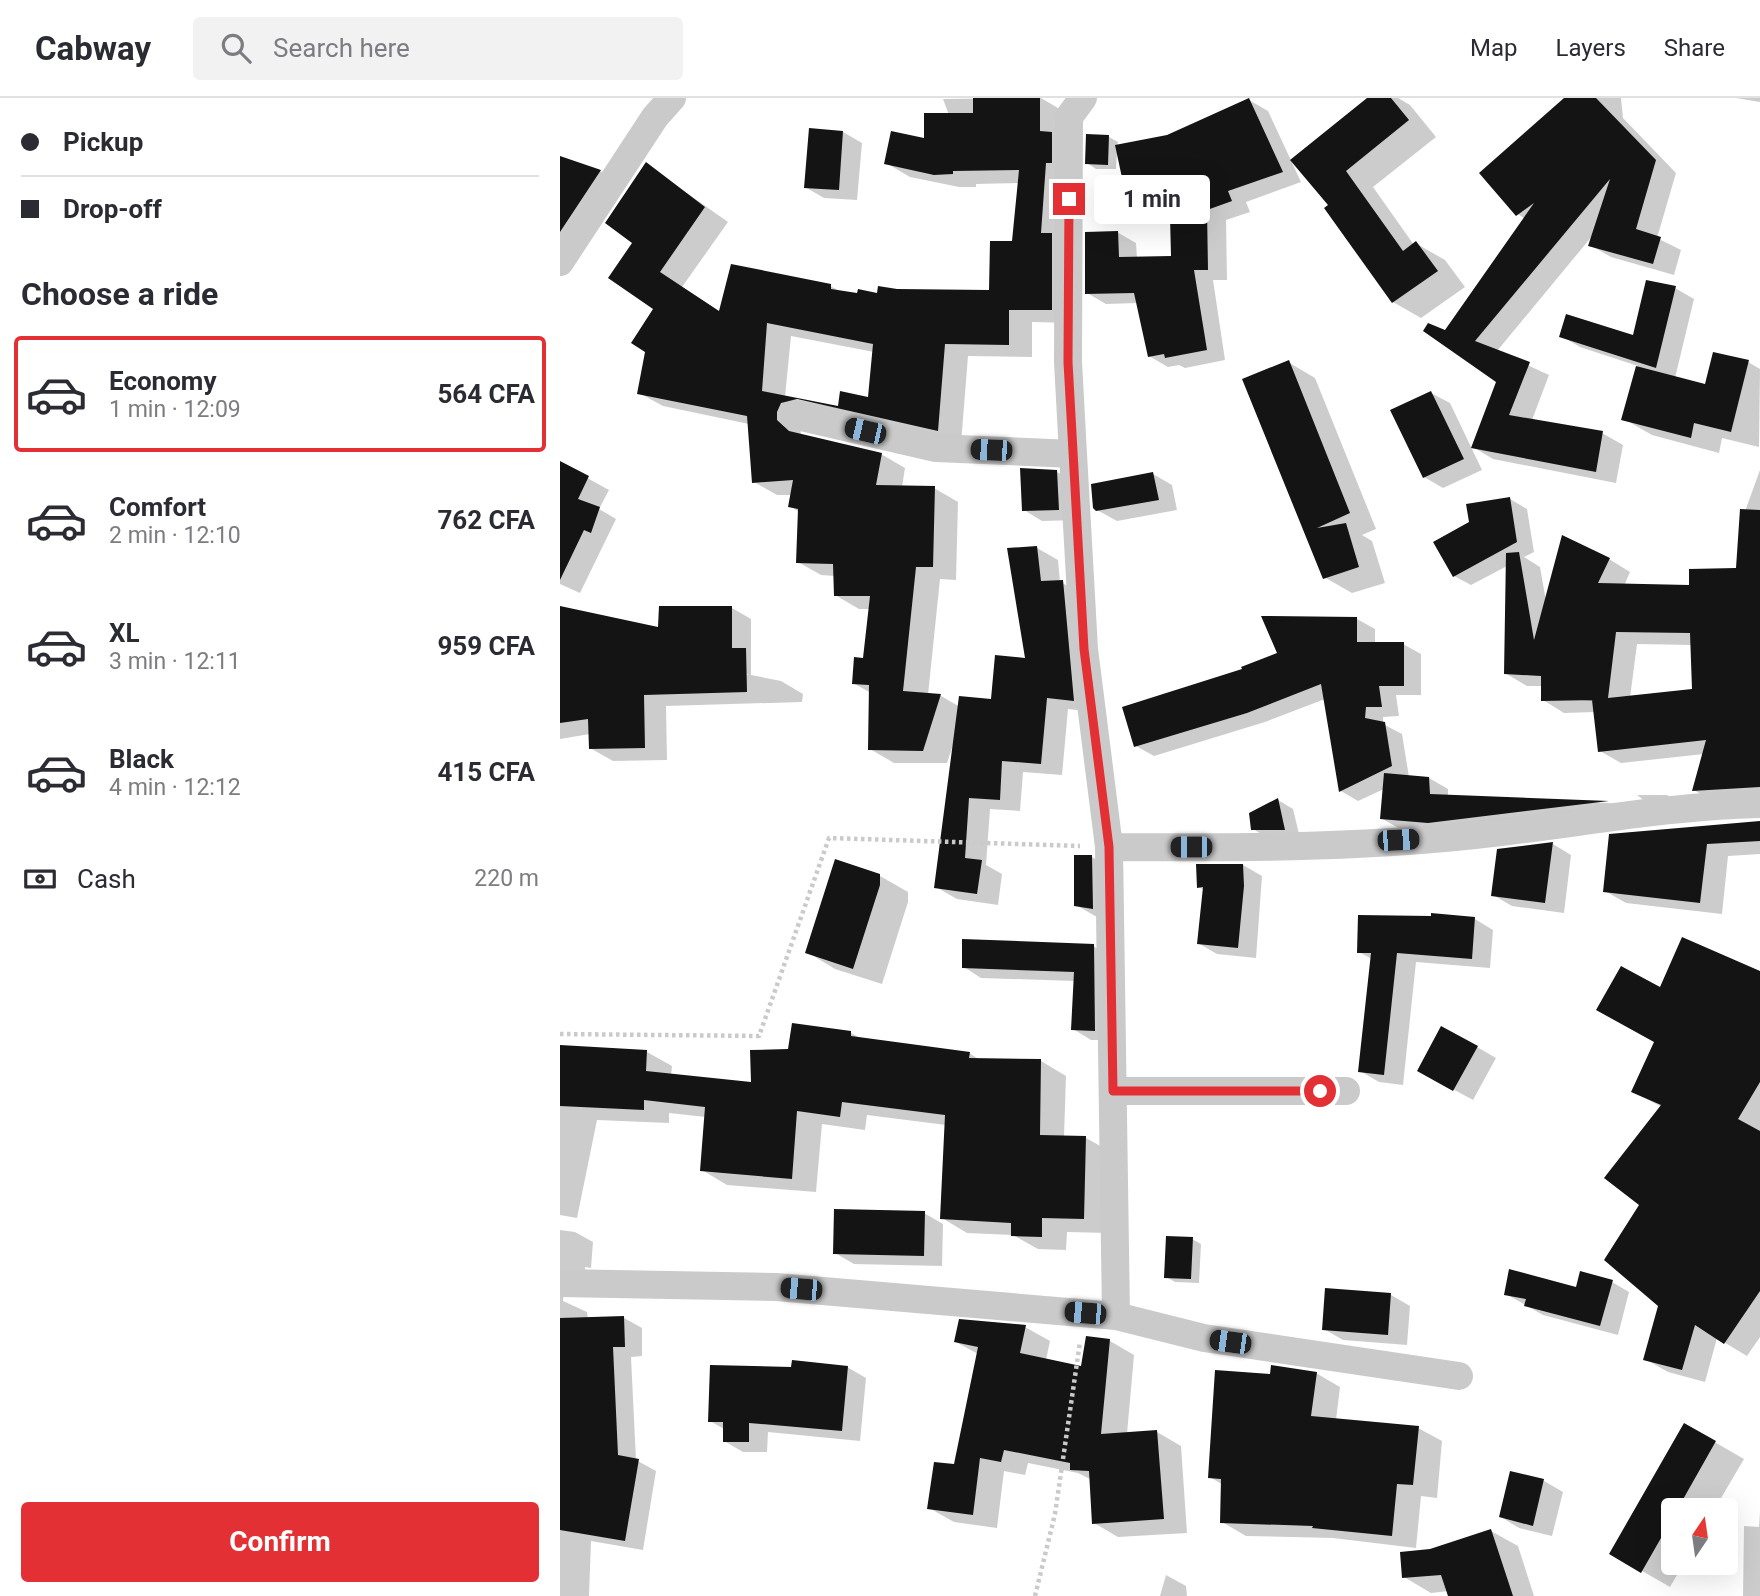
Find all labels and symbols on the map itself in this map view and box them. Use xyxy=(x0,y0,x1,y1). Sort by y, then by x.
callout: 1 min xyxy=(1094,174,1209,224)
route end xyxy=(1053,183,1085,215)
car xyxy=(843,416,888,446)
car xyxy=(970,439,1013,461)
car xyxy=(1377,828,1420,852)
car xyxy=(1171,837,1213,858)
route start xyxy=(1304,1075,1336,1107)
car xyxy=(780,1277,823,1301)
car xyxy=(1064,1301,1107,1325)
car xyxy=(1208,1329,1253,1355)
north arrow xyxy=(1661,1498,1738,1575)

